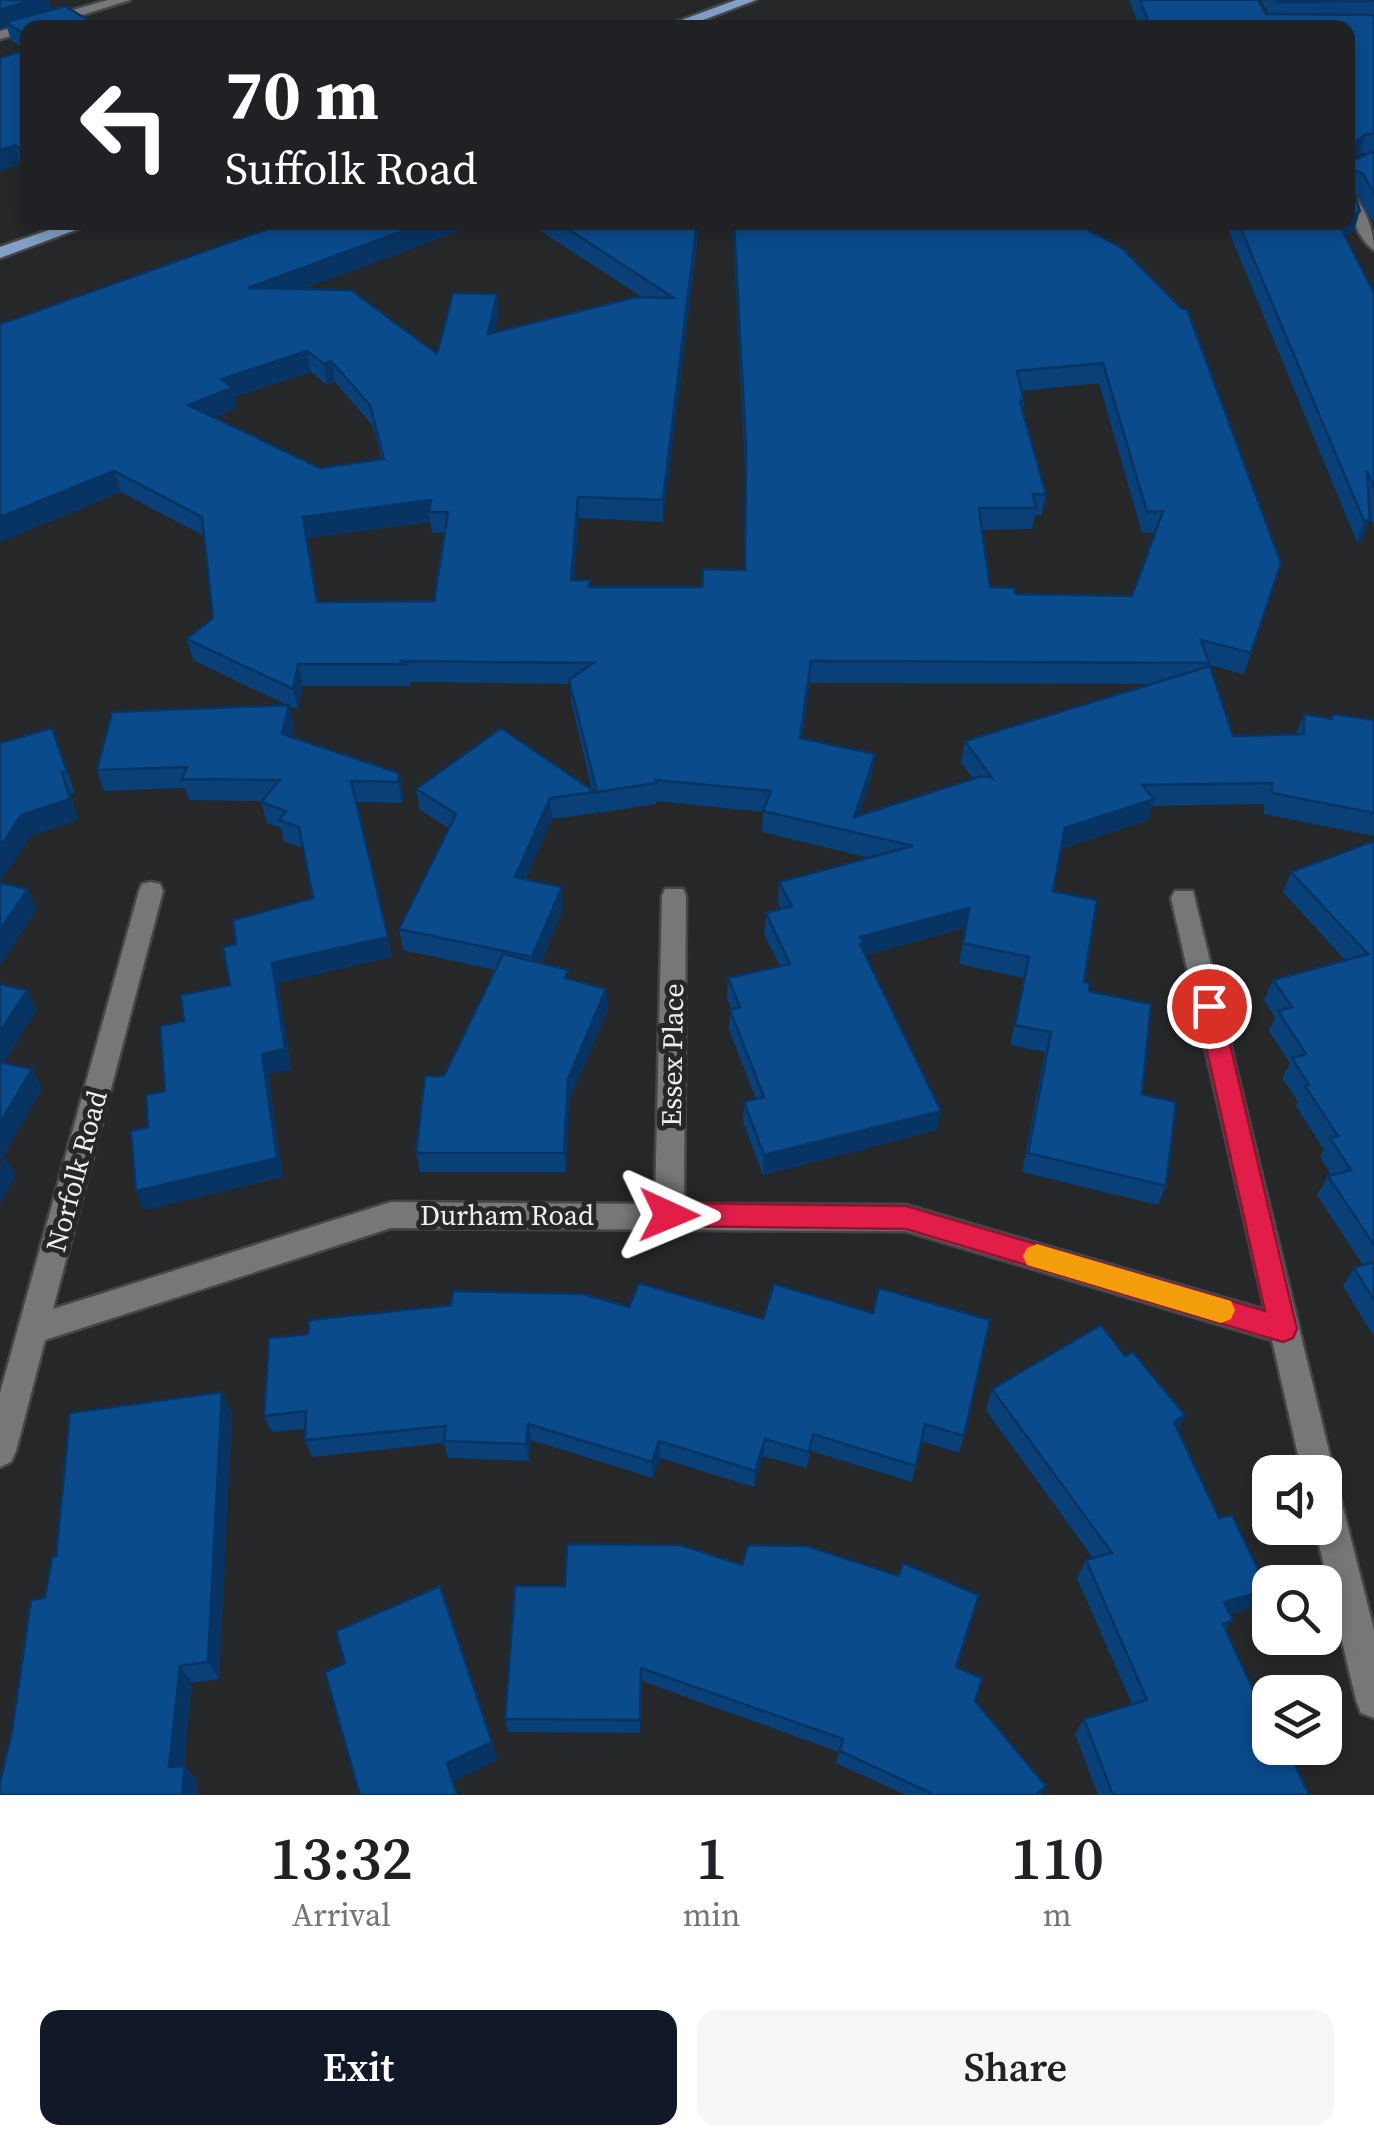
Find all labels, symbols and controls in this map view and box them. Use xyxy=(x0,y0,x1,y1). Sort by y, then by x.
text: 70 m xyxy=(225,46,379,142)
icon: left xyxy=(60,60,190,190)
text: Suffolk Road xyxy=(225,137,478,199)
pin xyxy=(1167,964,1252,1049)
icon: arrive xyxy=(1182,979,1237,1034)
street label: Essex Place xyxy=(652,983,692,1127)
street label: Norfolk Road xyxy=(36,1086,116,1256)
position arrow xyxy=(617,1163,721,1267)
street label: Durham Road xyxy=(420,1196,594,1234)
map controls xyxy=(1252,1455,1342,1765)
button: sound xyxy=(1252,1455,1342,1545)
button: search xyxy=(1252,1565,1342,1655)
button: layers xyxy=(1252,1675,1342,1765)
text: 13:32 xyxy=(270,1817,413,1899)
text: 1 xyxy=(696,1817,727,1899)
text: 110 xyxy=(1010,1817,1104,1899)
text: Arrival xyxy=(292,1893,391,1937)
text: min xyxy=(683,1893,740,1937)
text: m xyxy=(1043,1893,1072,1937)
button: Exit xyxy=(40,2010,677,2125)
button: Share xyxy=(697,2010,1334,2125)

